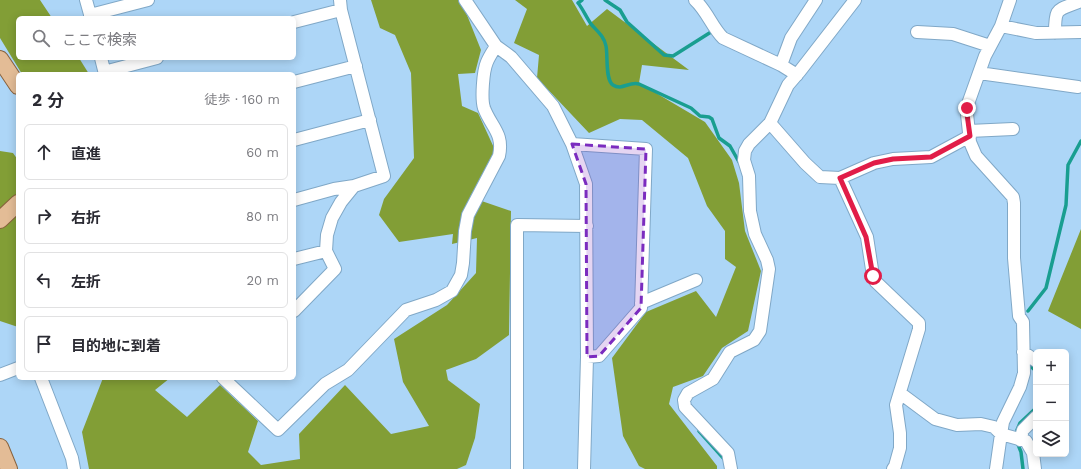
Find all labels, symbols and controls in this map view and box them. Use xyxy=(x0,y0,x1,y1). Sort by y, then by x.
search box xyxy=(16,16,296,60)
icon: search xyxy=(30,27,52,49)
text: ここで検索 xyxy=(62,31,137,49)
text: 2 分 xyxy=(32,90,64,110)
text: 徒歩 · 160 m xyxy=(205,92,280,107)
route end xyxy=(958,99,976,117)
icon: ahead xyxy=(33,141,55,163)
text: 直進 xyxy=(71,145,101,163)
text: 60 m xyxy=(246,145,279,160)
icon: right xyxy=(33,205,55,227)
text: 右折 xyxy=(71,209,101,227)
text: 80 m xyxy=(246,209,279,224)
route start xyxy=(864,267,882,285)
icon: left xyxy=(33,269,55,291)
text: 左折 xyxy=(71,273,101,291)
text: 20 m xyxy=(247,273,279,288)
icon: arrive xyxy=(33,333,55,355)
text: 目的地に到着 xyxy=(71,337,161,355)
map controls xyxy=(1033,349,1069,457)
button: + xyxy=(1033,349,1069,385)
button: − xyxy=(1033,385,1069,421)
button: layers xyxy=(1033,421,1069,457)

